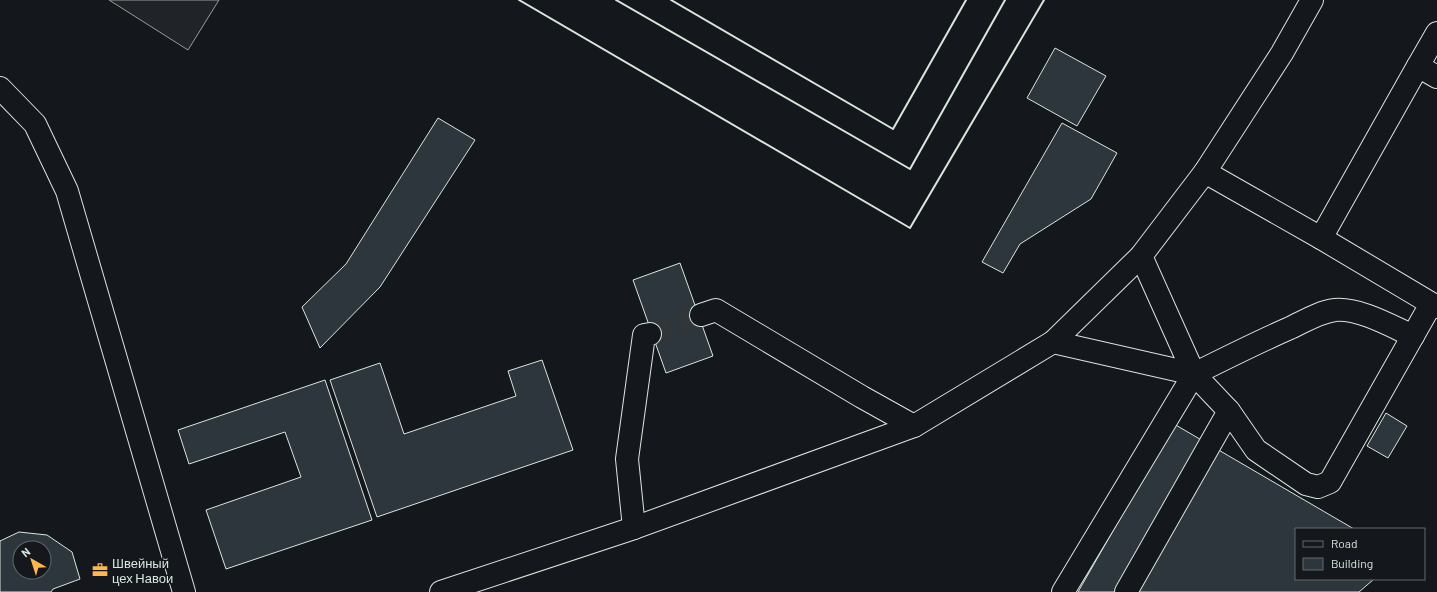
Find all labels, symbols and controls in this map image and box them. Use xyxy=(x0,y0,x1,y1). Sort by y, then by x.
legend xyxy=(1295,528,1425,580)
text: Road xyxy=(1331,536,1358,550)
north arrow xyxy=(12,540,52,580)
text: N xyxy=(18,544,32,559)
place label: Швейный цех Навои xyxy=(112,555,173,586)
text: Building xyxy=(1331,556,1373,570)
office icon: Швейный цех Навои xyxy=(91,561,109,579)

